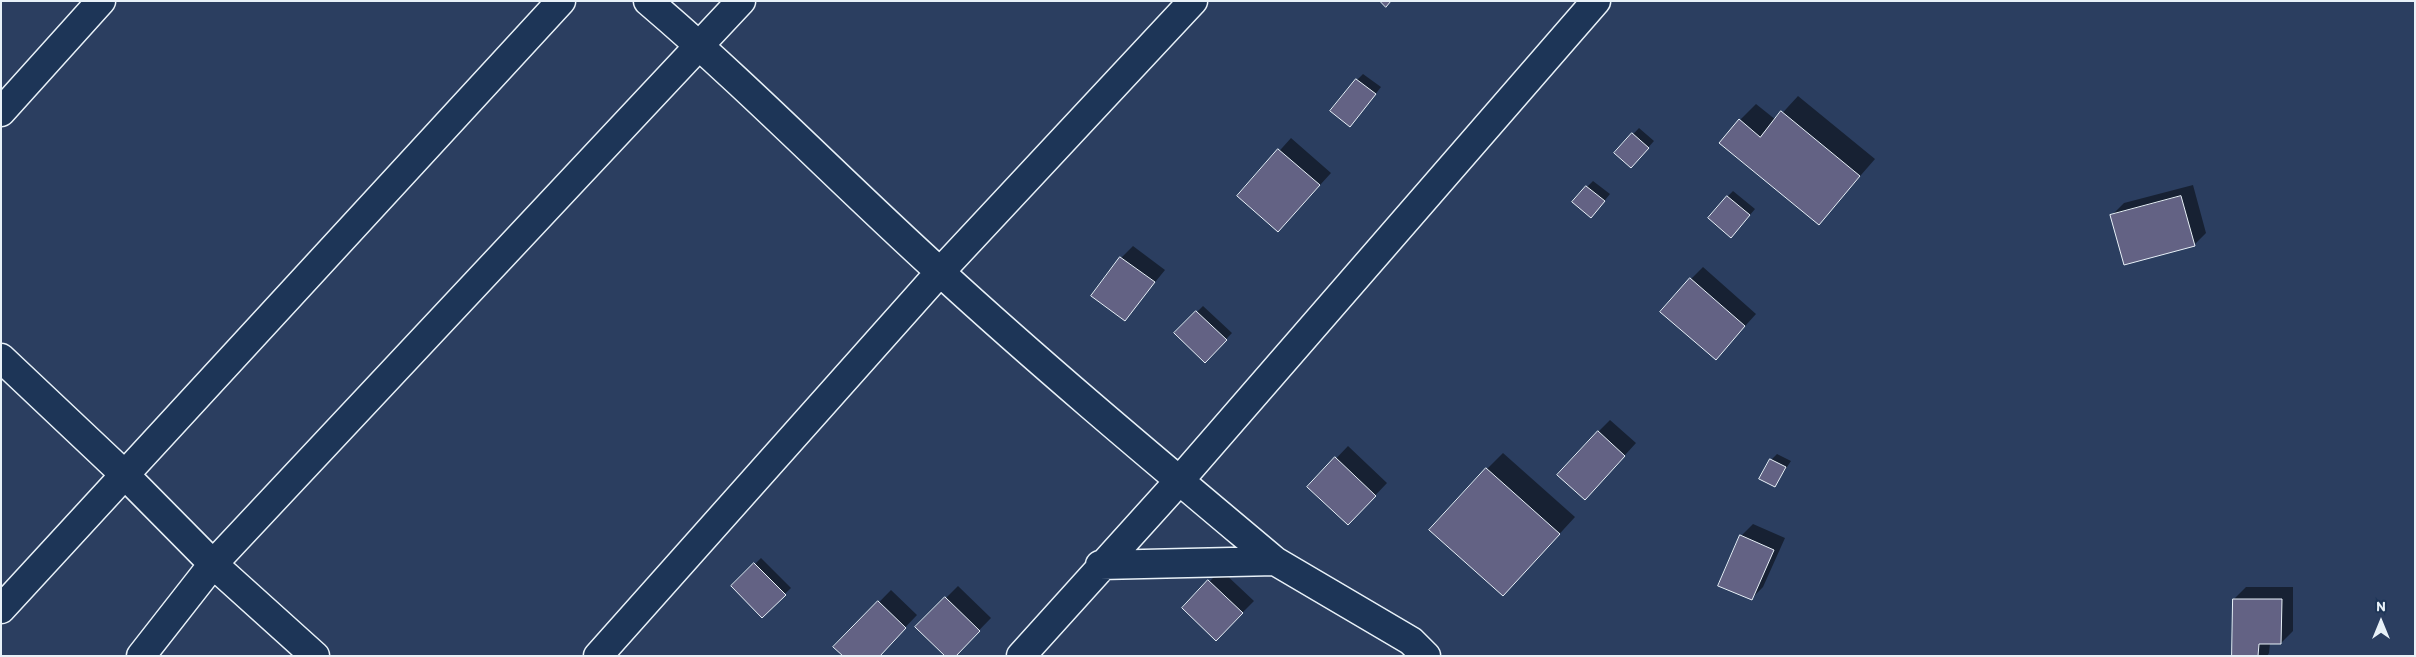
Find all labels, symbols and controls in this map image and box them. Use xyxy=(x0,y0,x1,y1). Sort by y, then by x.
north arrow xyxy=(2356,597,2406,647)
text: N xyxy=(2376,598,2386,615)

